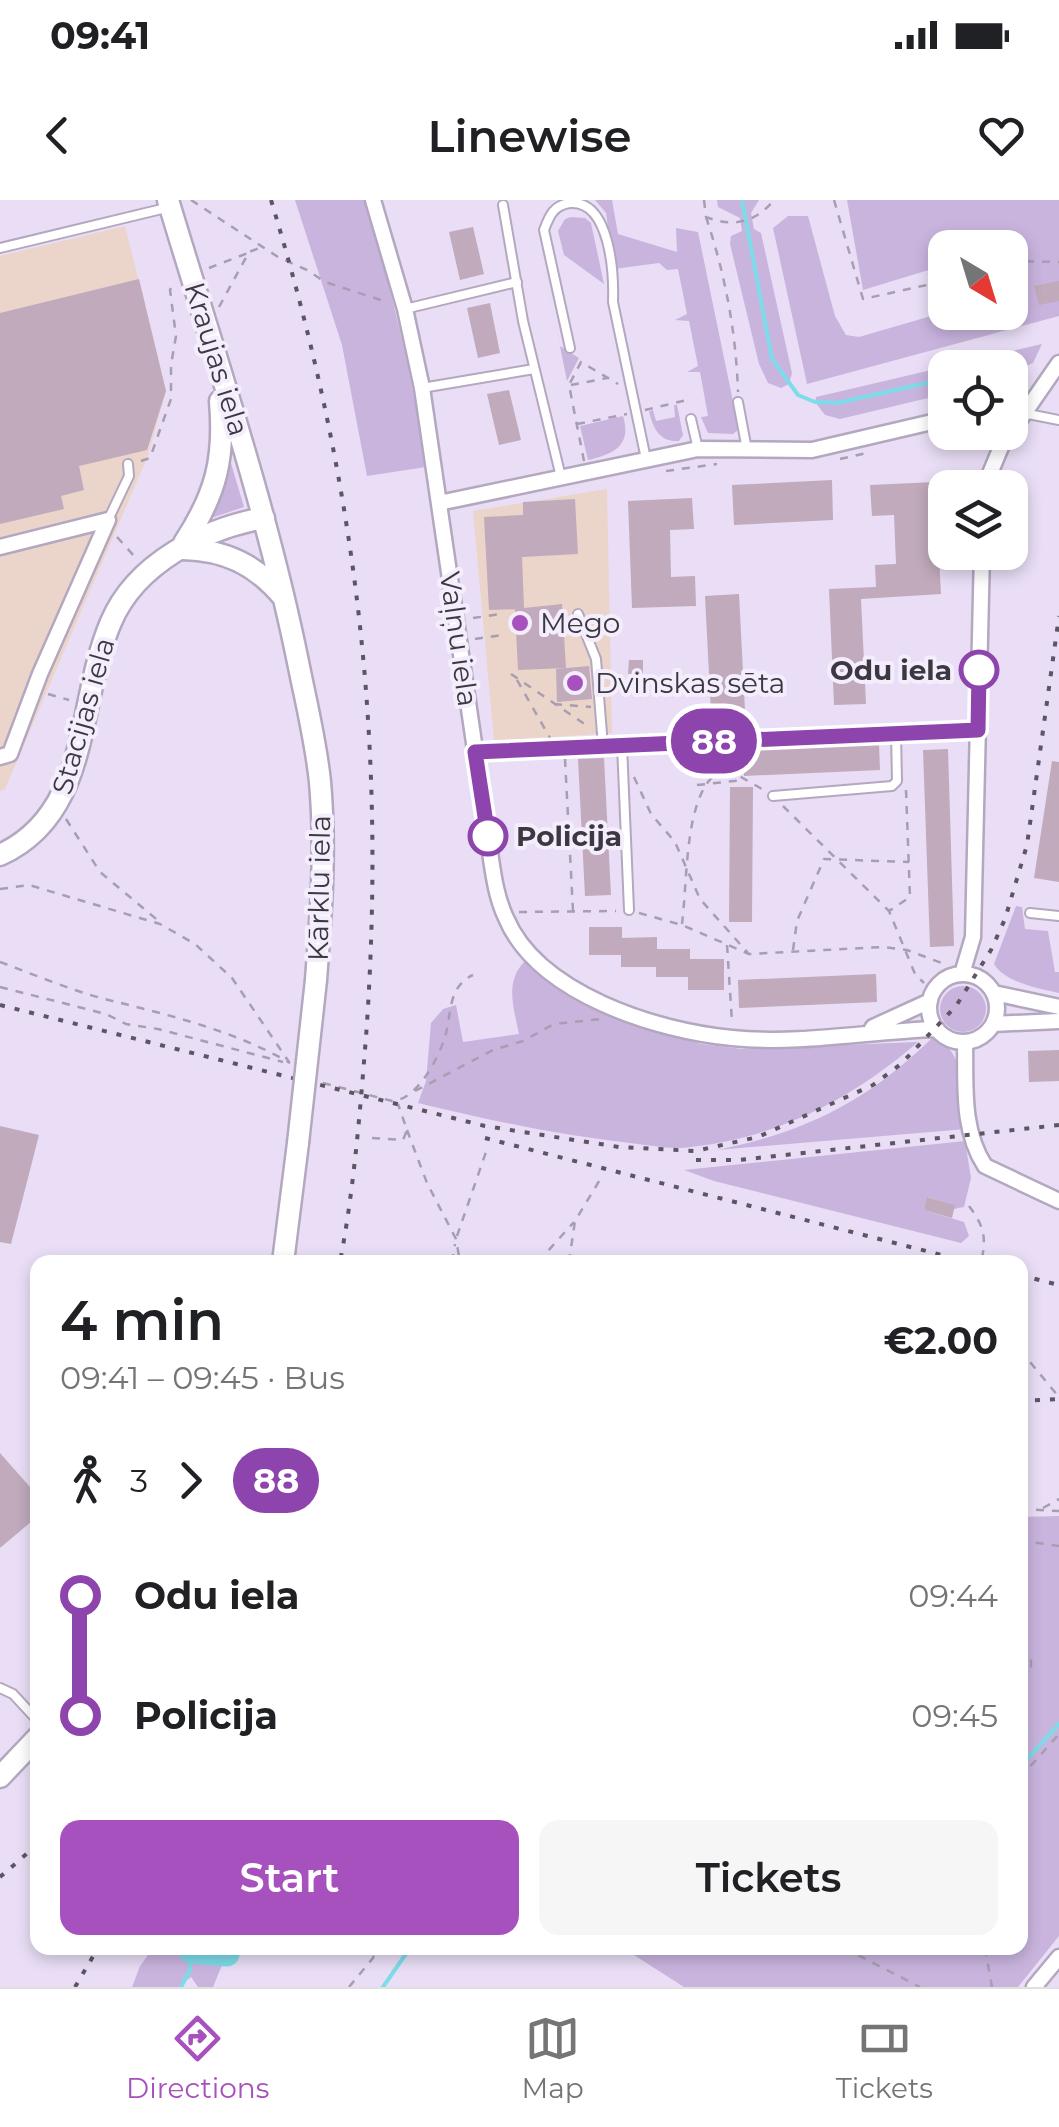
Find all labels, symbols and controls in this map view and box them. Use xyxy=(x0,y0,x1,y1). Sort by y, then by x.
text: 09:41 xyxy=(50,12,150,59)
icon: back xyxy=(30,108,85,163)
text: Linewise xyxy=(428,108,631,163)
icon: heart xyxy=(974,108,1029,163)
north arrow xyxy=(928,230,1028,330)
map controls xyxy=(928,230,1028,570)
street label: Kraujas iela xyxy=(178,278,256,440)
button: locate xyxy=(928,350,1028,450)
button: layers xyxy=(928,470,1028,570)
street label: Vaļņu iela xyxy=(433,569,485,709)
place label: Mego xyxy=(540,606,620,640)
marker: Mego xyxy=(509,612,531,634)
street label: Stacijas iela xyxy=(44,634,122,798)
marker: Odu iela xyxy=(960,651,998,689)
place label: Odu iela xyxy=(830,653,952,687)
place label: Dvinskas sēta xyxy=(595,666,785,700)
marker: Dvinskas sēta xyxy=(564,672,586,694)
line badge: 88 xyxy=(669,708,759,774)
text: 88 xyxy=(691,720,737,763)
street label: Kārklu iela xyxy=(301,815,337,961)
marker: Policija xyxy=(469,817,507,855)
place label: Policija xyxy=(516,819,622,853)
text: 4 min xyxy=(60,1287,224,1354)
text: €2.00 xyxy=(883,1317,998,1364)
text: 09:41 – 09:45 · Bus xyxy=(60,1358,345,1397)
icon: walk xyxy=(60,1453,115,1508)
icon: forward xyxy=(163,1453,218,1508)
text: 88 xyxy=(253,1459,299,1502)
text: 3 xyxy=(130,1461,148,1500)
text: Odu iela xyxy=(134,1572,300,1619)
text: 09:44 xyxy=(908,1576,998,1615)
text: Policija xyxy=(134,1692,278,1739)
text: 09:45 xyxy=(911,1696,998,1735)
button: Start xyxy=(60,1820,519,1935)
button: Tickets xyxy=(539,1820,998,1935)
tab: Directions xyxy=(126,2011,269,2105)
tab: Map xyxy=(521,2011,584,2105)
tab: Tickets xyxy=(836,2011,933,2105)

